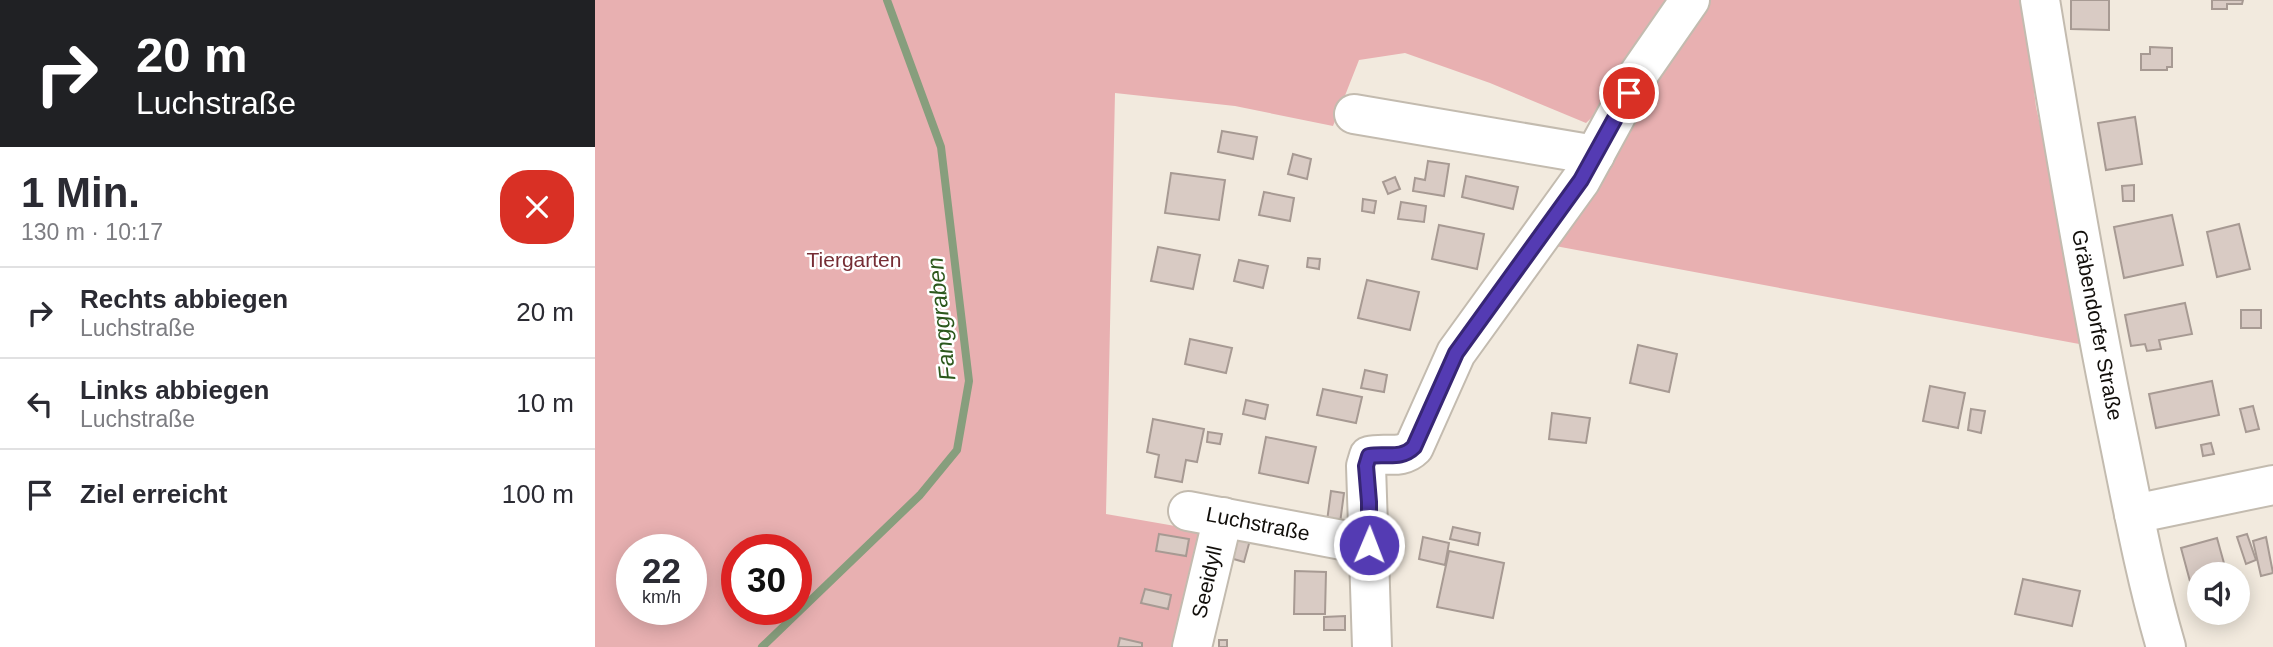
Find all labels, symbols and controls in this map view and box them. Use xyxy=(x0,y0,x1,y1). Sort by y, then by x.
icon: right xyxy=(21,28,112,119)
text: 20 m xyxy=(136,28,248,82)
pin xyxy=(1599,63,1659,123)
icon: arrive xyxy=(1610,74,1648,112)
text: Luchstraße xyxy=(136,85,296,121)
text: 1 Min. xyxy=(21,169,140,216)
button: close xyxy=(500,170,574,244)
text: 130 m · 10:17 xyxy=(21,219,163,245)
street label: Gräbendorfer Straße xyxy=(2068,228,2127,422)
park label: Tiergarten xyxy=(807,248,901,271)
water label: Fanggraben xyxy=(922,256,960,382)
text: Rechts abbiegen xyxy=(80,284,288,314)
icon: right xyxy=(21,294,59,332)
text: 20 m xyxy=(516,297,574,327)
text: Luchstraße xyxy=(80,315,195,341)
text: Links abbiegen xyxy=(80,375,269,405)
icon: left xyxy=(21,385,59,423)
text: 10 m xyxy=(516,388,574,418)
text: Luchstraße xyxy=(80,406,195,432)
icon: arrive xyxy=(21,476,59,514)
text: Ziel erreicht xyxy=(80,479,227,509)
text: 100 m xyxy=(502,479,574,509)
street label: Luchstraße xyxy=(1204,502,1312,545)
position arrow xyxy=(1332,508,1406,582)
speed limit sign: 30 xyxy=(721,534,812,625)
street label: Seeidyll xyxy=(1187,543,1226,620)
text: 22 xyxy=(642,551,681,590)
map controls xyxy=(2187,562,2250,625)
button: sound xyxy=(2187,562,2250,625)
text: km/h xyxy=(642,587,681,607)

